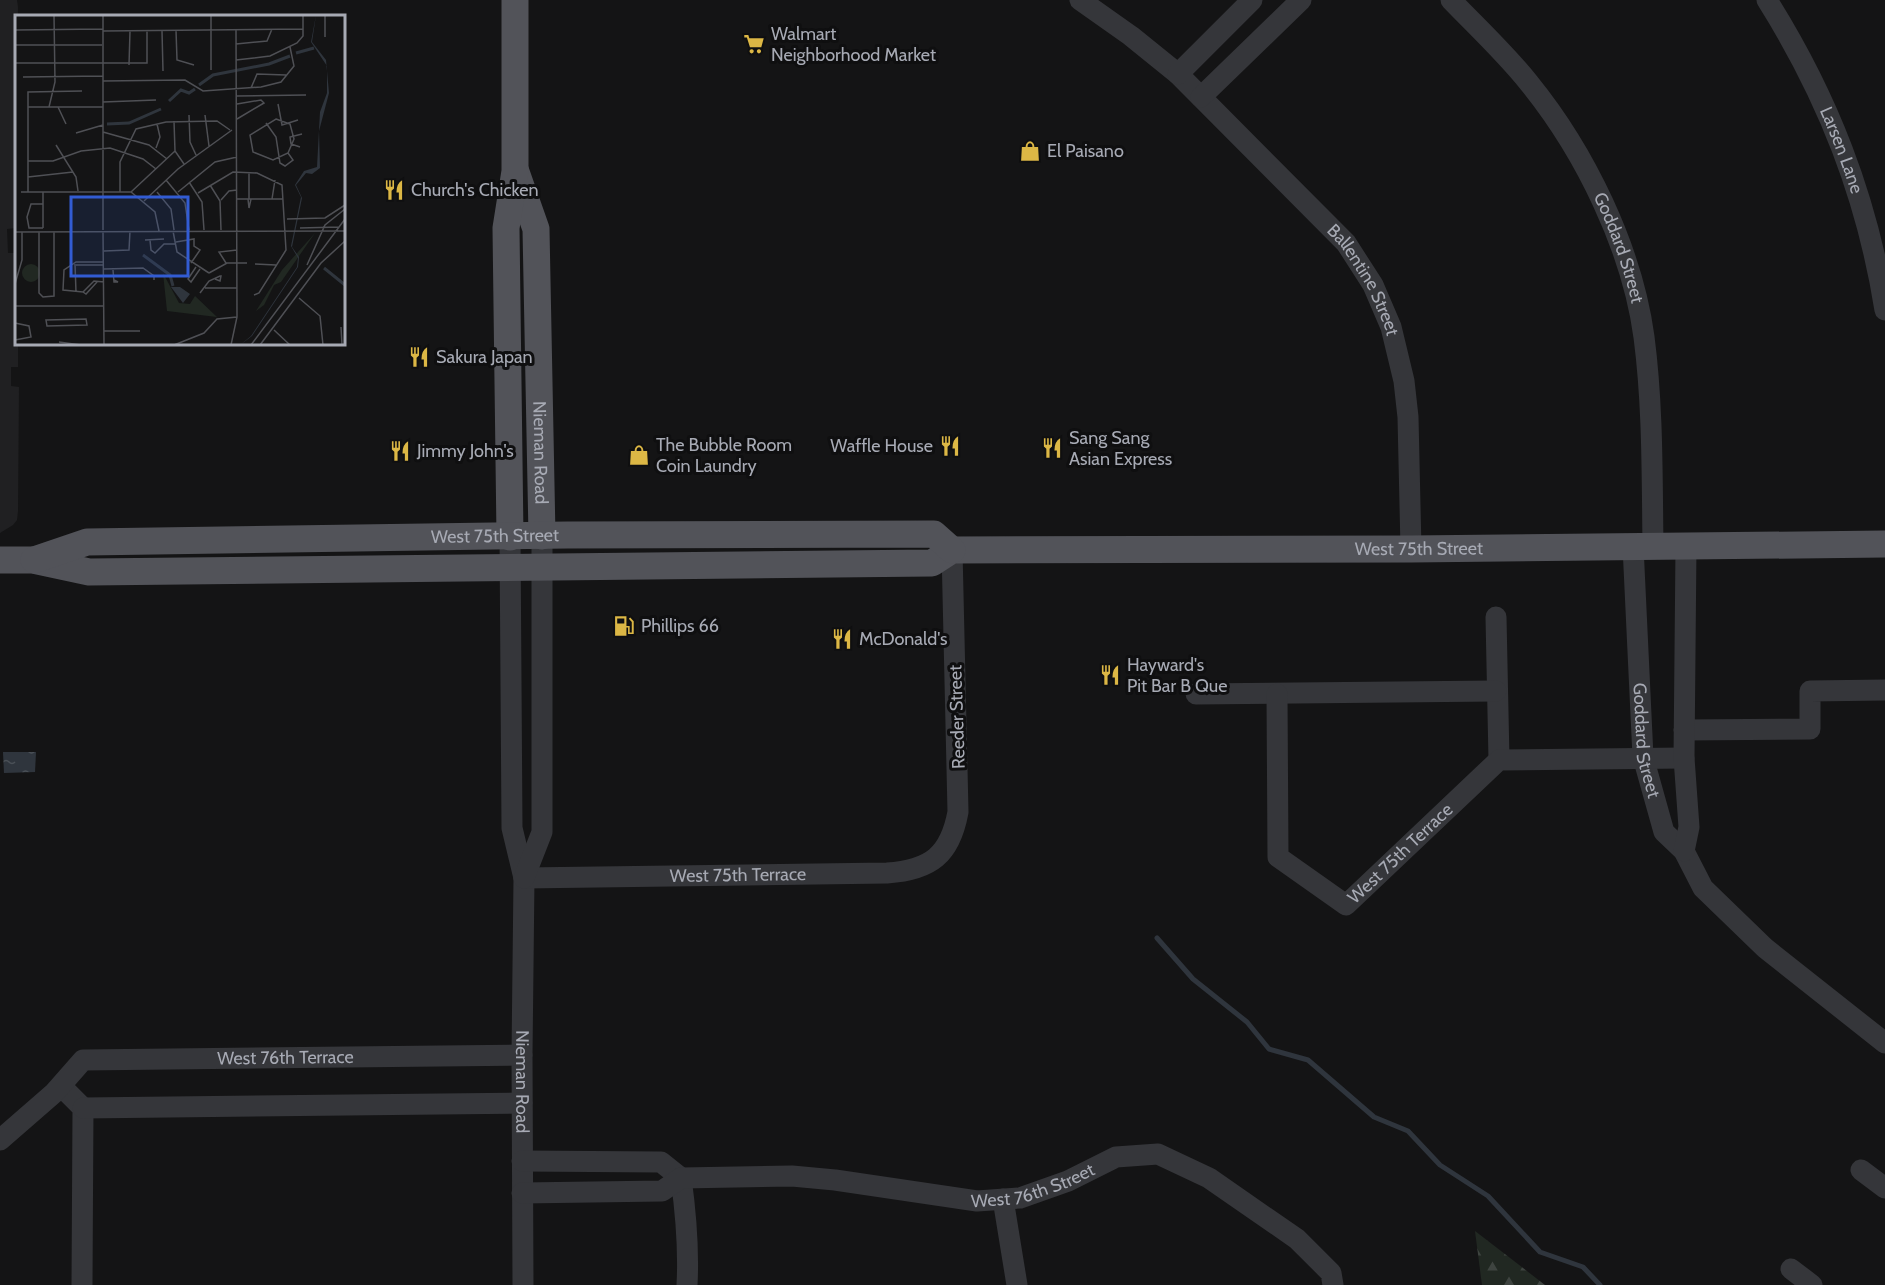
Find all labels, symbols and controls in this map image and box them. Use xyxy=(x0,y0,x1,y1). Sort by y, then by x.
inset map xyxy=(15,15,345,345)
place label: Walmart Neighborhood Market xyxy=(771,23,936,66)
supermarket icon: Walmart Neighborhood Market xyxy=(742,32,766,56)
street label: Larsen Lane xyxy=(1815,103,1868,196)
shop icon: El Paisano xyxy=(1018,139,1042,163)
place label: El Paisano xyxy=(1047,140,1124,162)
restaurant icon: Church's Chicken xyxy=(382,178,406,202)
place label: Church's Chicken xyxy=(411,179,539,201)
street label: Goddard Street xyxy=(1589,189,1649,305)
street label: Ballentine Street xyxy=(1322,219,1404,338)
restaurant icon: Sakura Japan xyxy=(407,345,431,369)
place label: Sakura Japan xyxy=(436,346,533,368)
street label: Nieman Road xyxy=(528,401,552,504)
place label: Sang Sang Asian Express xyxy=(1069,427,1172,470)
place label: The Bubble Room Coin Laundry xyxy=(656,434,792,477)
restaurant icon: Waffle House xyxy=(938,434,962,458)
place label: Waffle House xyxy=(830,435,933,457)
restaurant icon: Sang Sang Asian Express xyxy=(1040,436,1064,460)
restaurant icon: Jimmy John's xyxy=(388,439,412,463)
place label: Jimmy John's xyxy=(416,440,514,462)
shop icon: The Bubble Room Coin Laundry xyxy=(627,443,651,467)
street label: West 75th Street xyxy=(431,524,559,548)
street label: West 75th Street xyxy=(1355,537,1483,560)
fuel station icon: Phillips 66 xyxy=(612,614,636,638)
place label: Phillips 66 xyxy=(641,615,719,637)
restaurant icon: McDonald's xyxy=(830,627,854,651)
place label: McDonald's xyxy=(859,628,947,650)
place label: Hayward's Pit Bar B Que xyxy=(1127,654,1227,697)
restaurant icon: Hayward's Pit Bar B Que xyxy=(1098,663,1122,687)
street label: Reeder Street xyxy=(944,665,970,769)
street label: Goddard Street xyxy=(1628,682,1665,800)
street label: West 75th Terrace xyxy=(1343,799,1457,908)
street label: West 75th Terrace xyxy=(670,863,806,887)
street label: Nieman Road xyxy=(511,1030,533,1133)
street label: West 76th Terrace xyxy=(217,1046,354,1069)
street label: West 76th Street xyxy=(970,1159,1098,1212)

